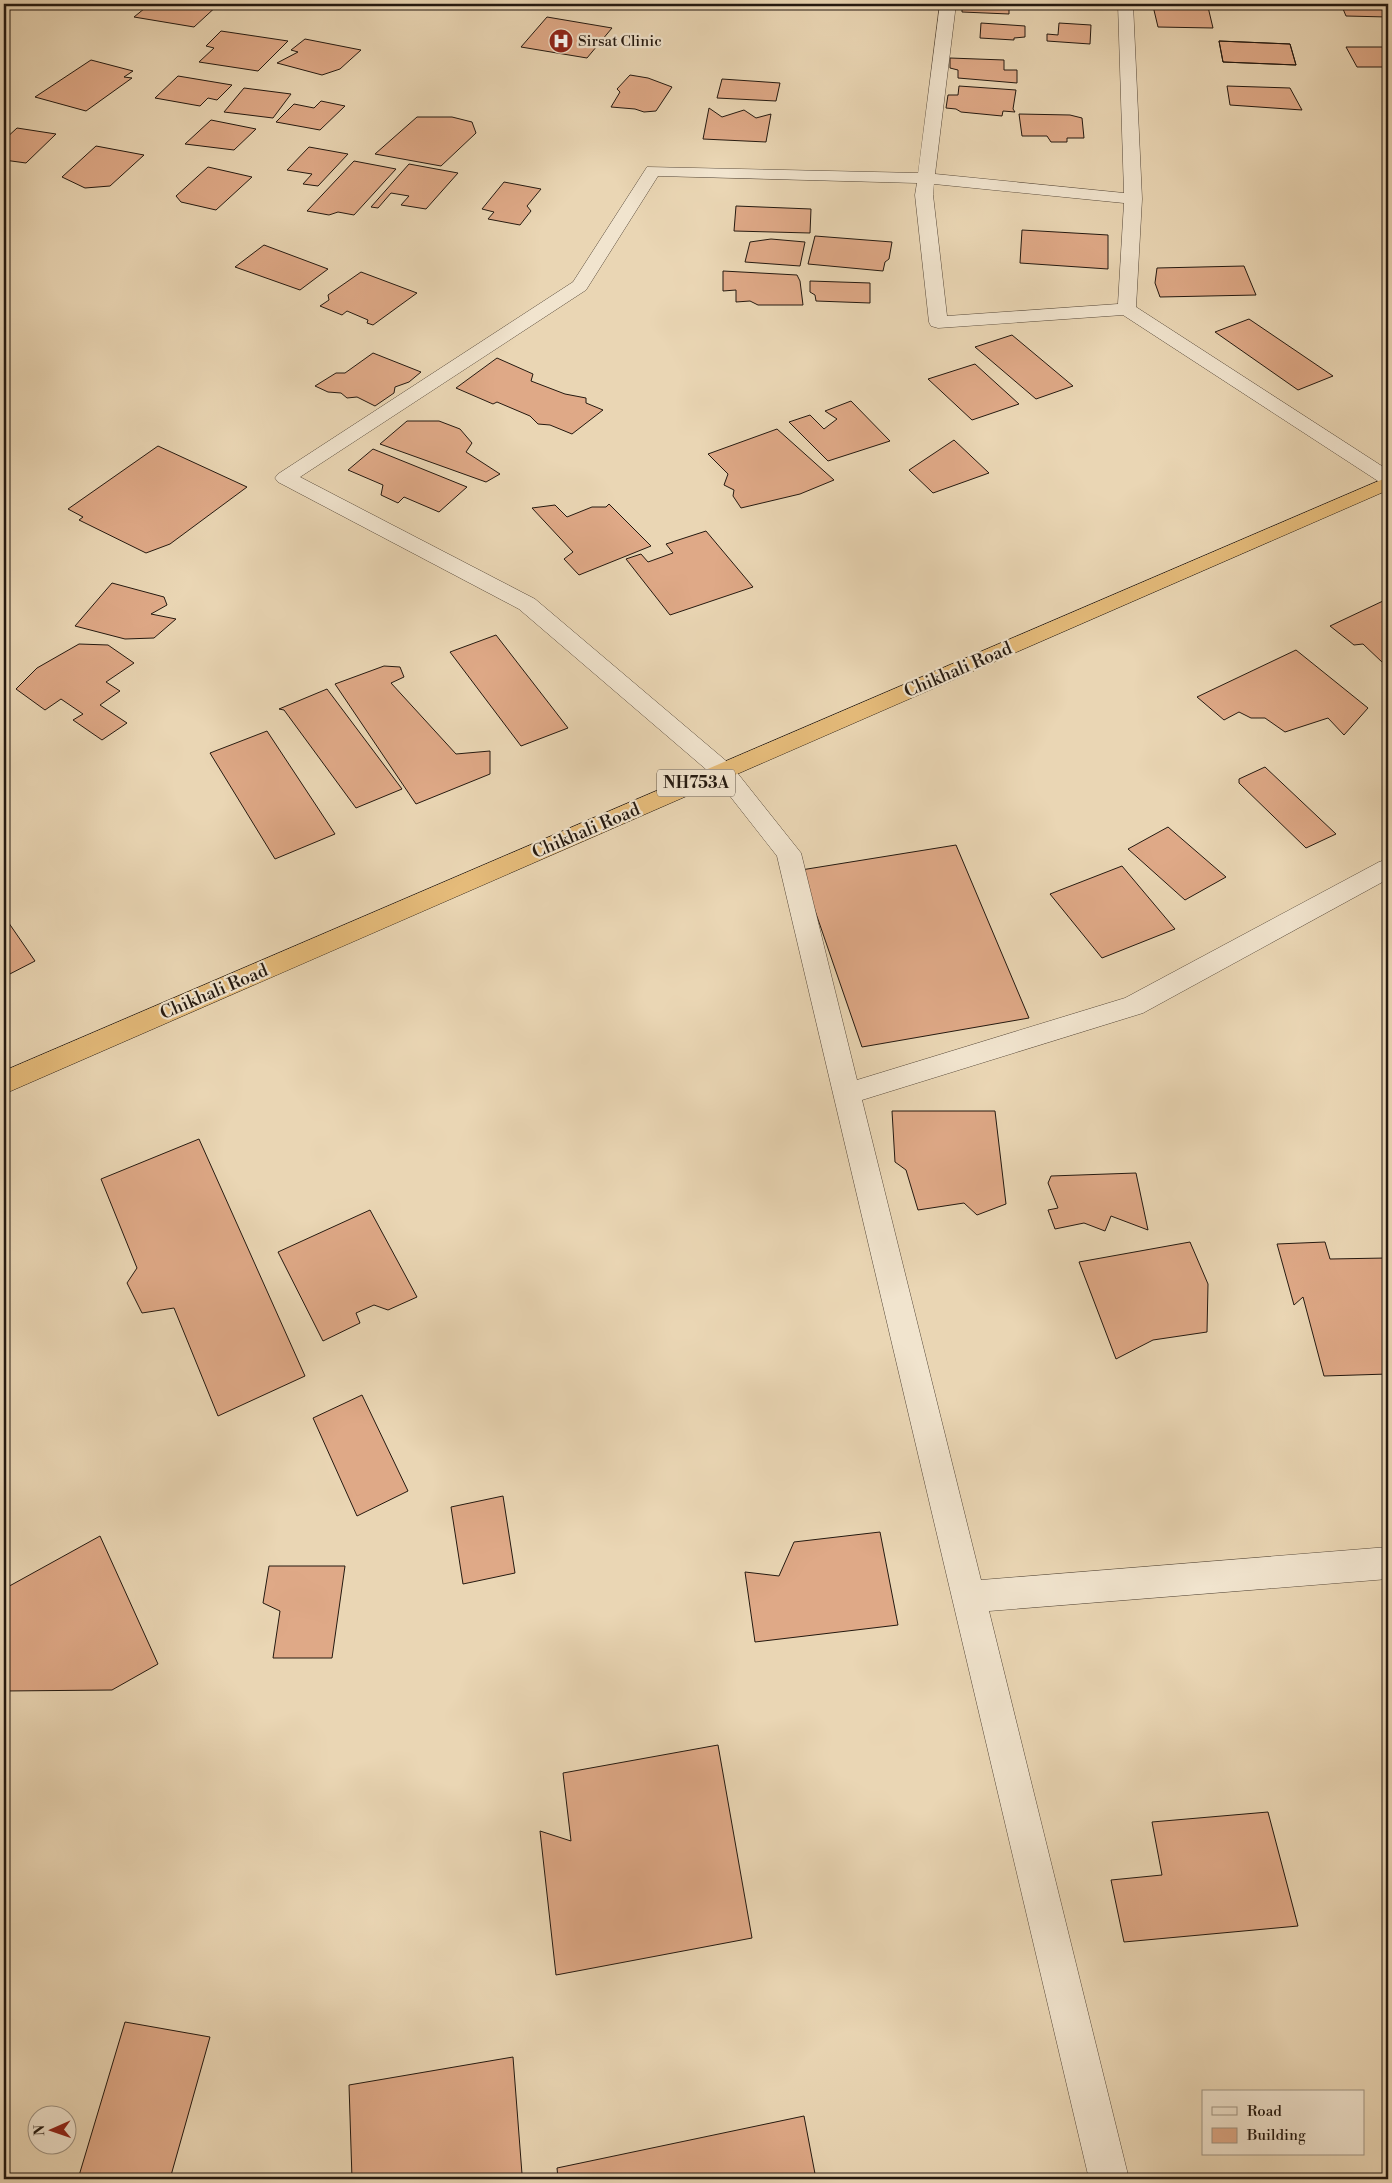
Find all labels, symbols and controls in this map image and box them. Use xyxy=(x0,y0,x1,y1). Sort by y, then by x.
hospital icon: Sirsat Clinic xyxy=(548,28,574,54)
place label: Sirsat Clinic xyxy=(578,32,662,51)
street label: Chikhali Road xyxy=(901,637,1016,703)
road number: NH753A xyxy=(657,770,735,796)
street label: Chikhali Road xyxy=(529,798,644,864)
street label: Chikhali Road xyxy=(157,959,272,1025)
legend xyxy=(1202,2090,1364,2156)
text: Road xyxy=(1247,2102,1282,2121)
north arrow xyxy=(28,2106,78,2156)
text: N xyxy=(31,2125,49,2136)
text: Building xyxy=(1246,2126,1306,2145)

